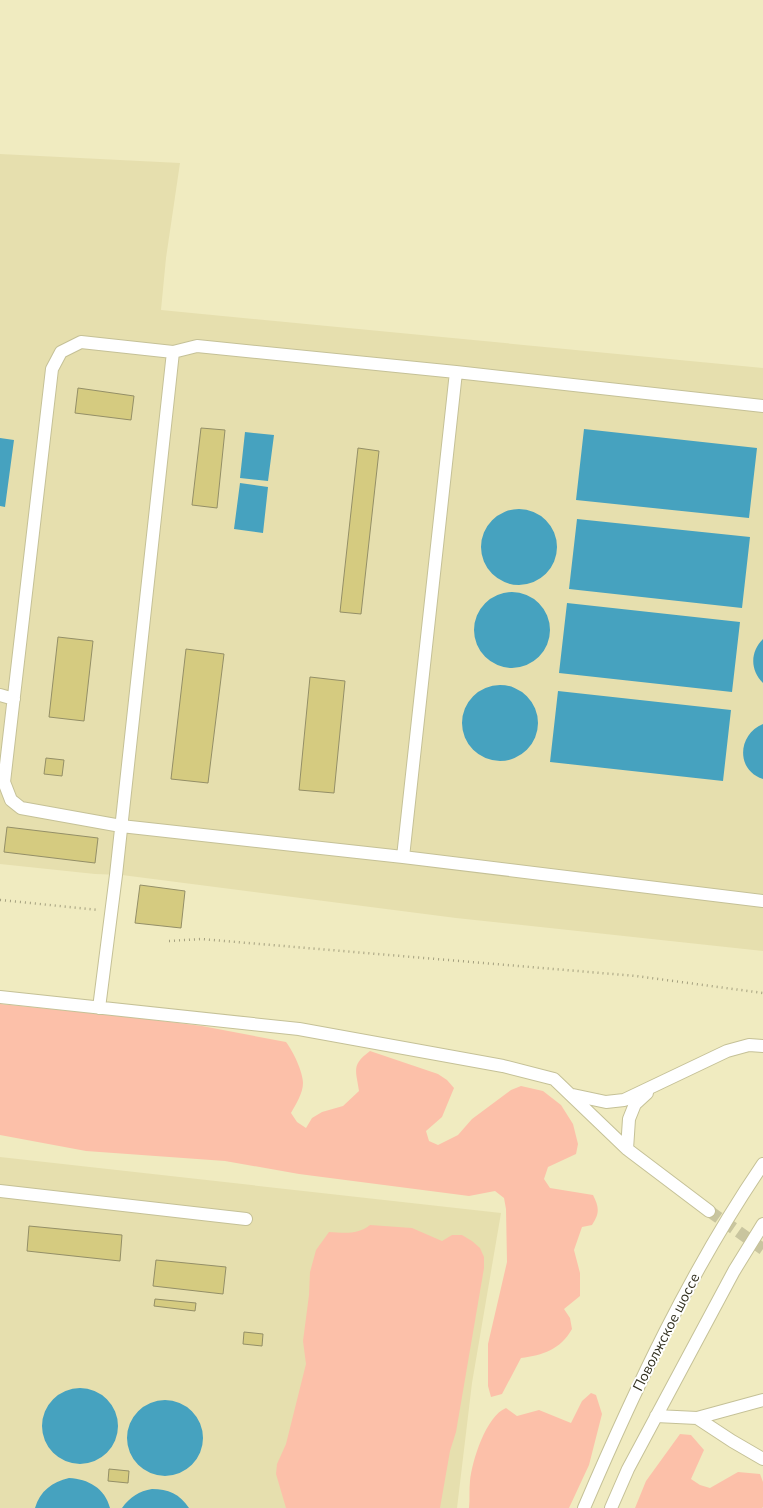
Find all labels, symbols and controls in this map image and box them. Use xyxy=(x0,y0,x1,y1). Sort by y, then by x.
street label: Поволжское шоссе xyxy=(629,1270,704,1394)

